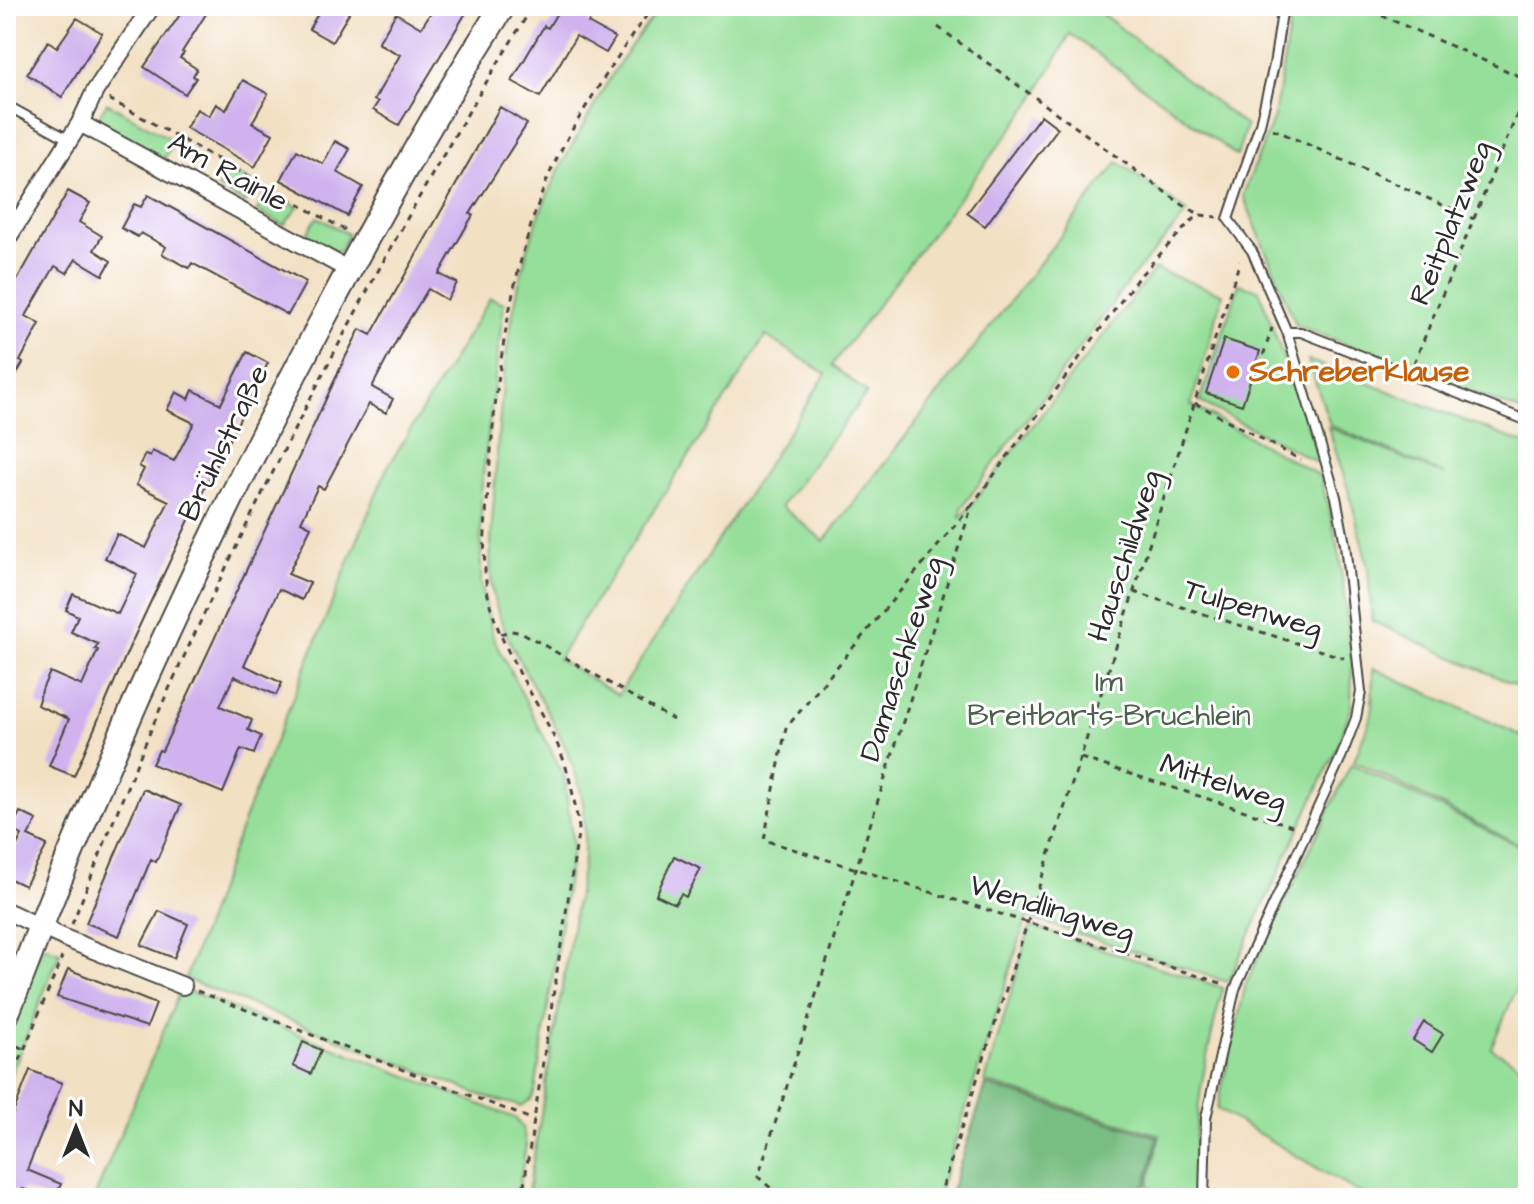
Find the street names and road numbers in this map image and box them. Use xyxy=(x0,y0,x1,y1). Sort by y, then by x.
street label: Am Rainle xyxy=(160,122,296,222)
street label: Reitplatzweg xyxy=(1399,135,1504,312)
street label: Brühlstraße xyxy=(168,358,280,528)
street label: Hauschildweg xyxy=(1078,465,1173,648)
street label: Damaschkeweg xyxy=(849,551,956,767)
street label: Tulpenweg xyxy=(1178,568,1327,651)
street label: Mittelweg xyxy=(1154,743,1292,824)
street label: Wendlingweg xyxy=(964,864,1140,955)

